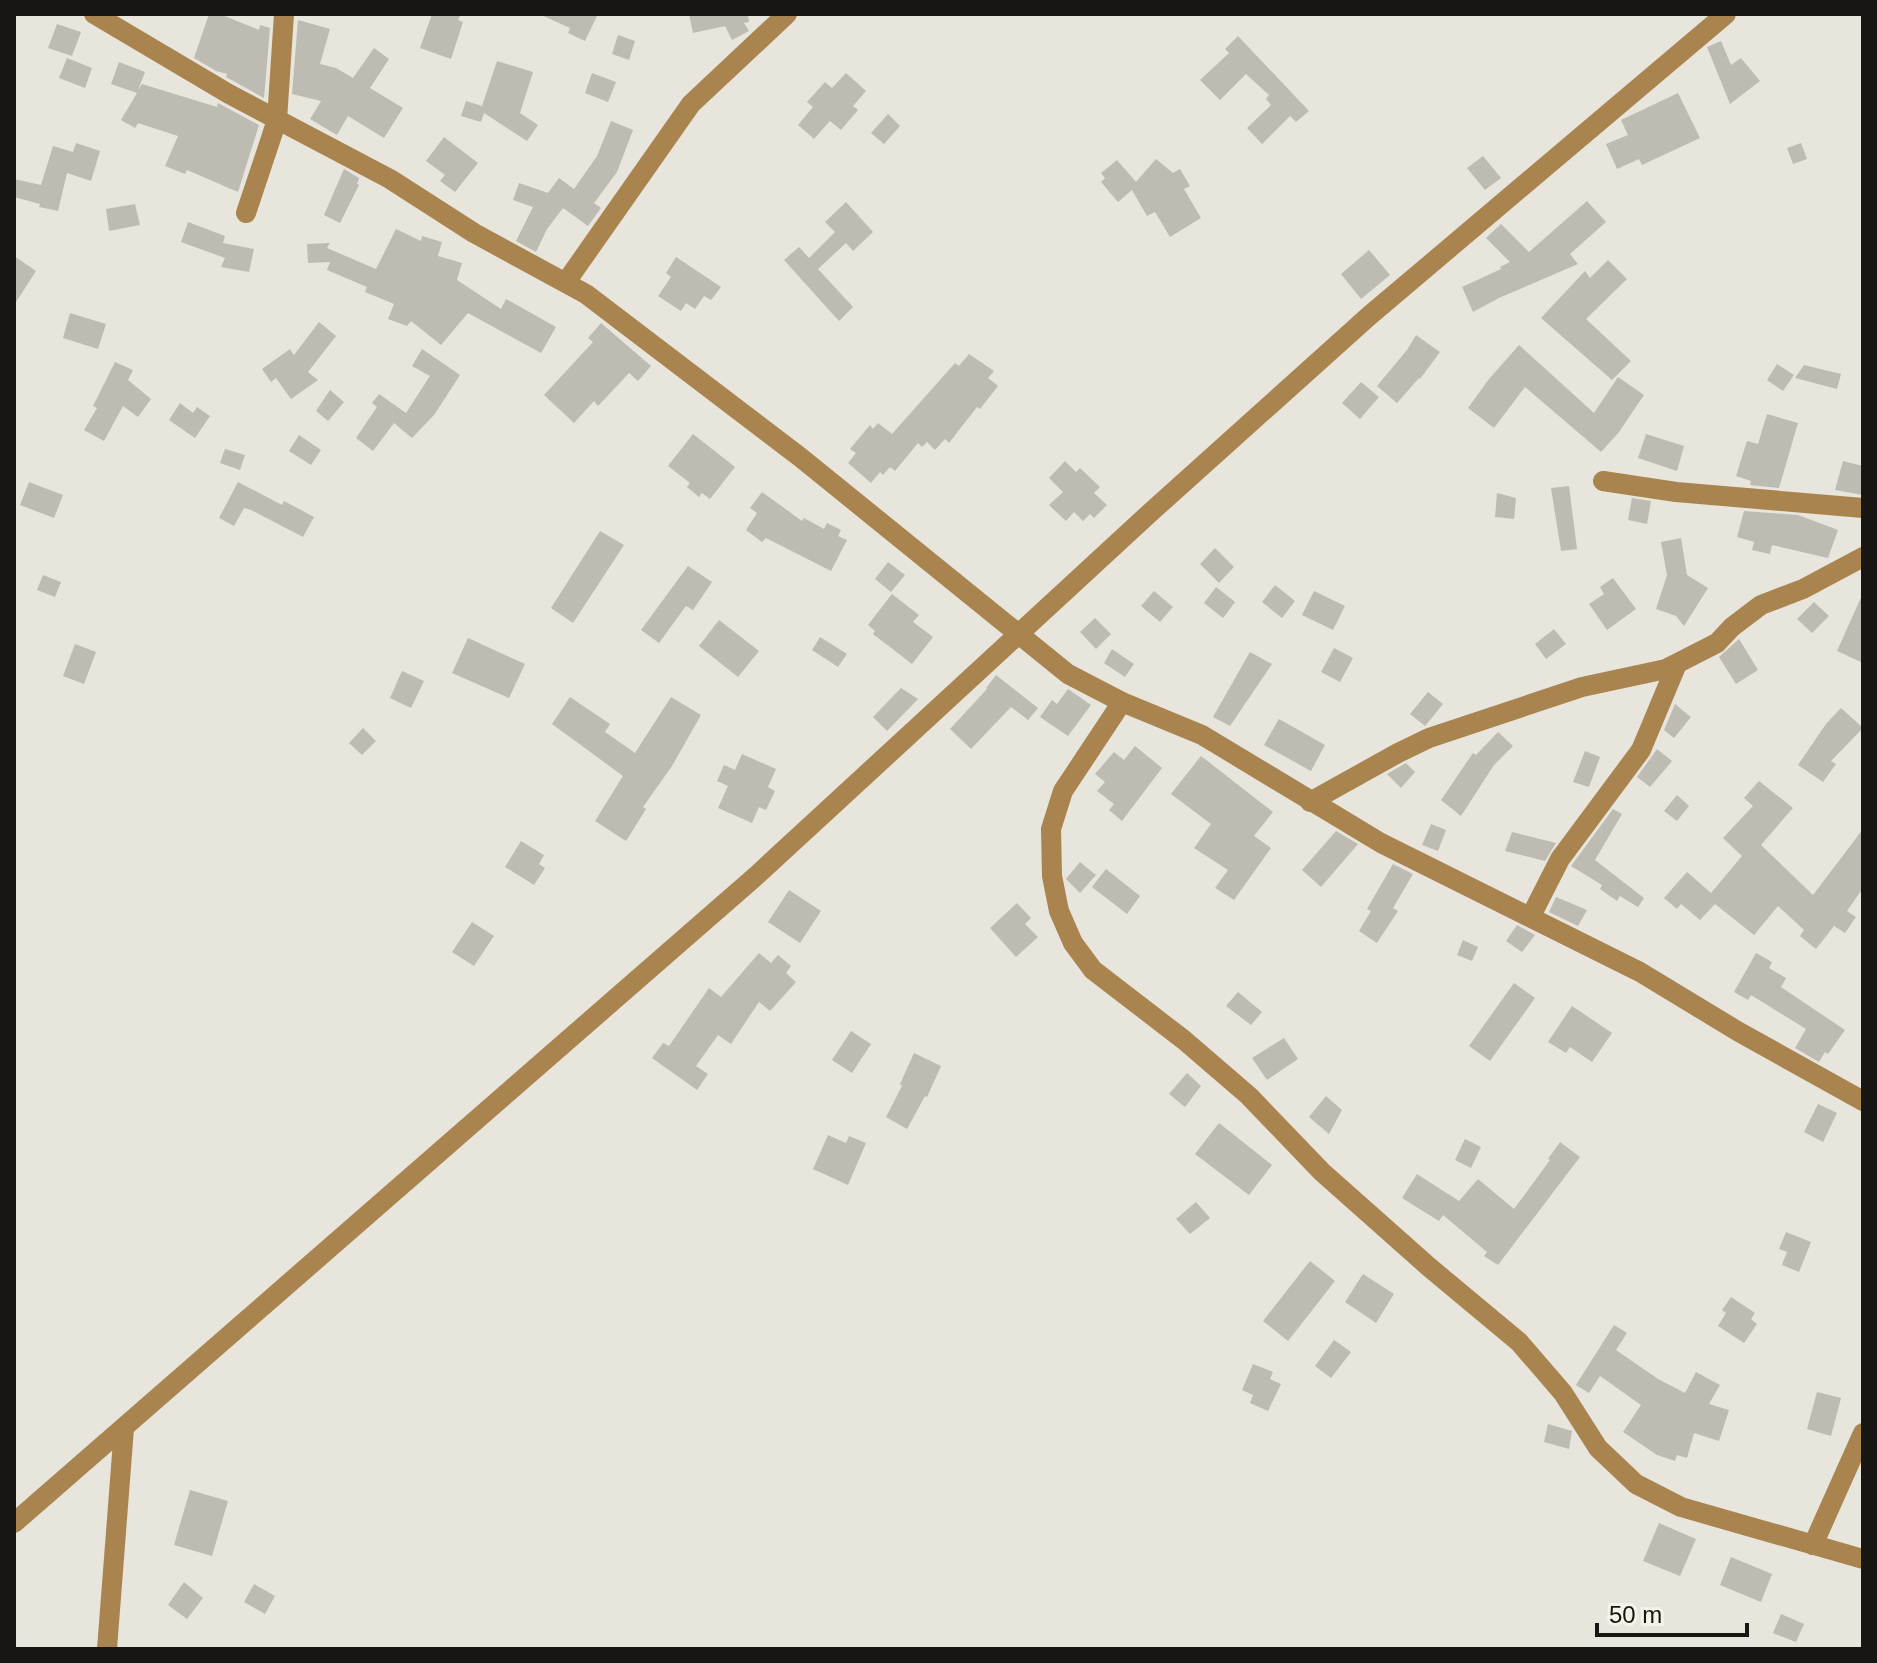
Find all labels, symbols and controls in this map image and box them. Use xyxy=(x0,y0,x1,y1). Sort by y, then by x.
scale bar xyxy=(1597,1587,1747,1637)
text: 50 m xyxy=(1609,1601,1662,1628)

